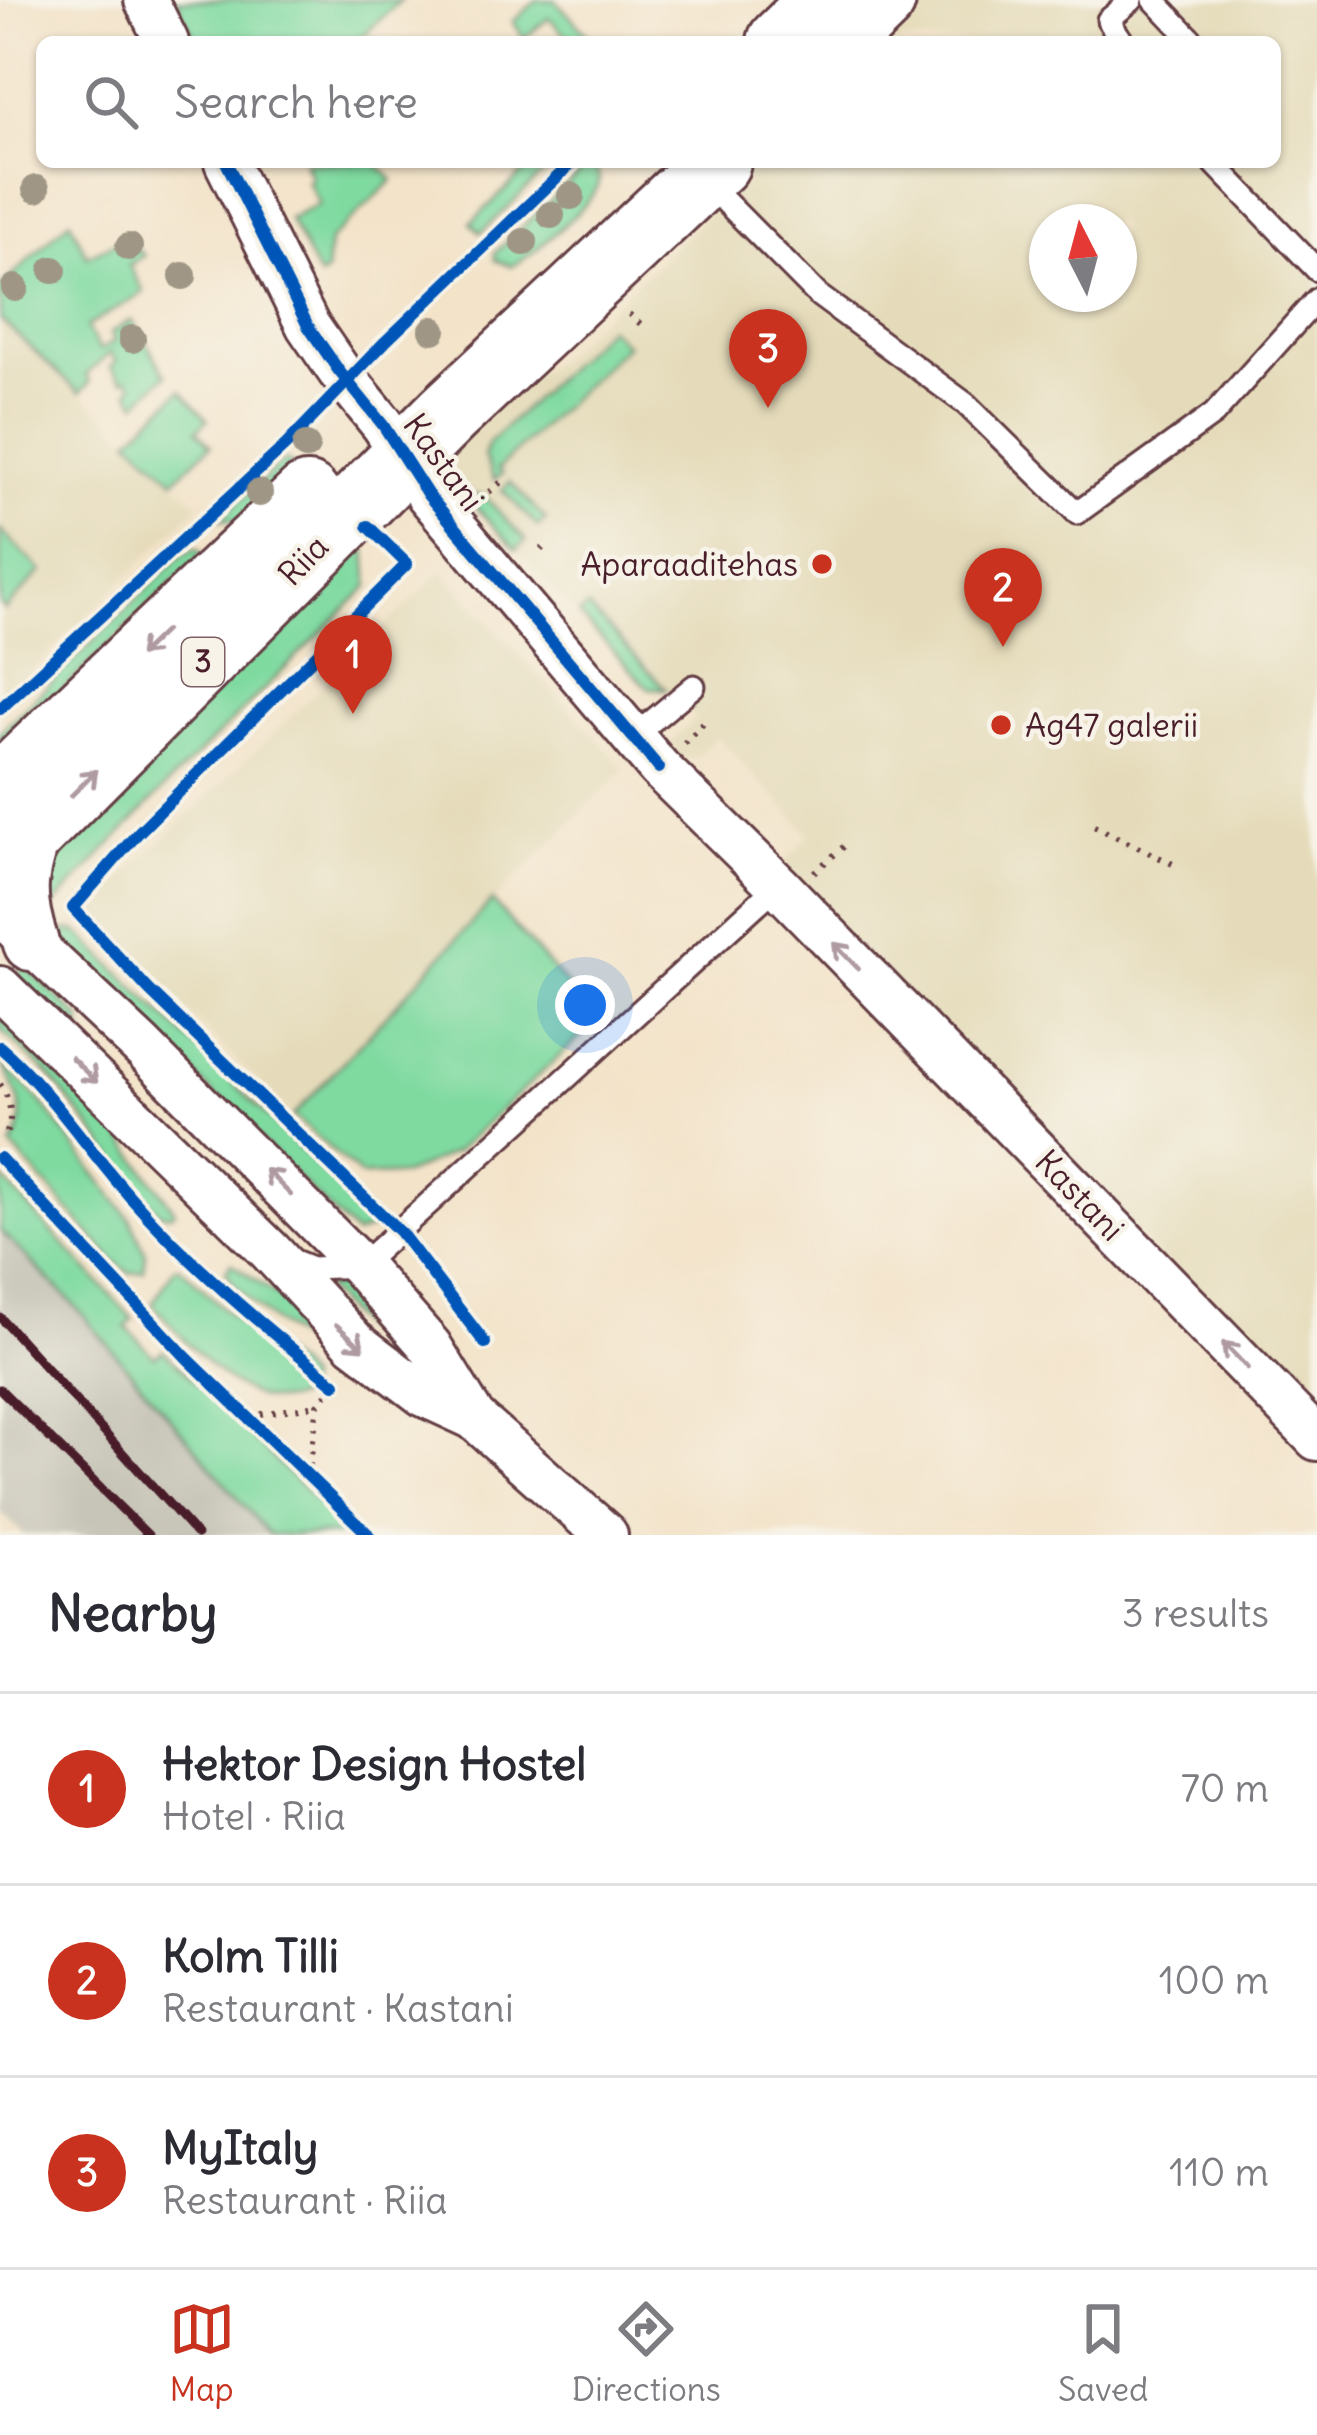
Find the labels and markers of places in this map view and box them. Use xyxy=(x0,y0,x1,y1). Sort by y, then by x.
pin: 3 xyxy=(729,309,807,408)
place label: Aparaaditehas xyxy=(580,543,798,585)
pin: 2 xyxy=(964,548,1042,647)
marker: Aparaaditehas xyxy=(809,551,835,577)
pin: 1 xyxy=(314,615,392,714)
place label: Ag47 galerii xyxy=(1025,704,1198,746)
marker: Ag47 galerii xyxy=(988,712,1014,738)

